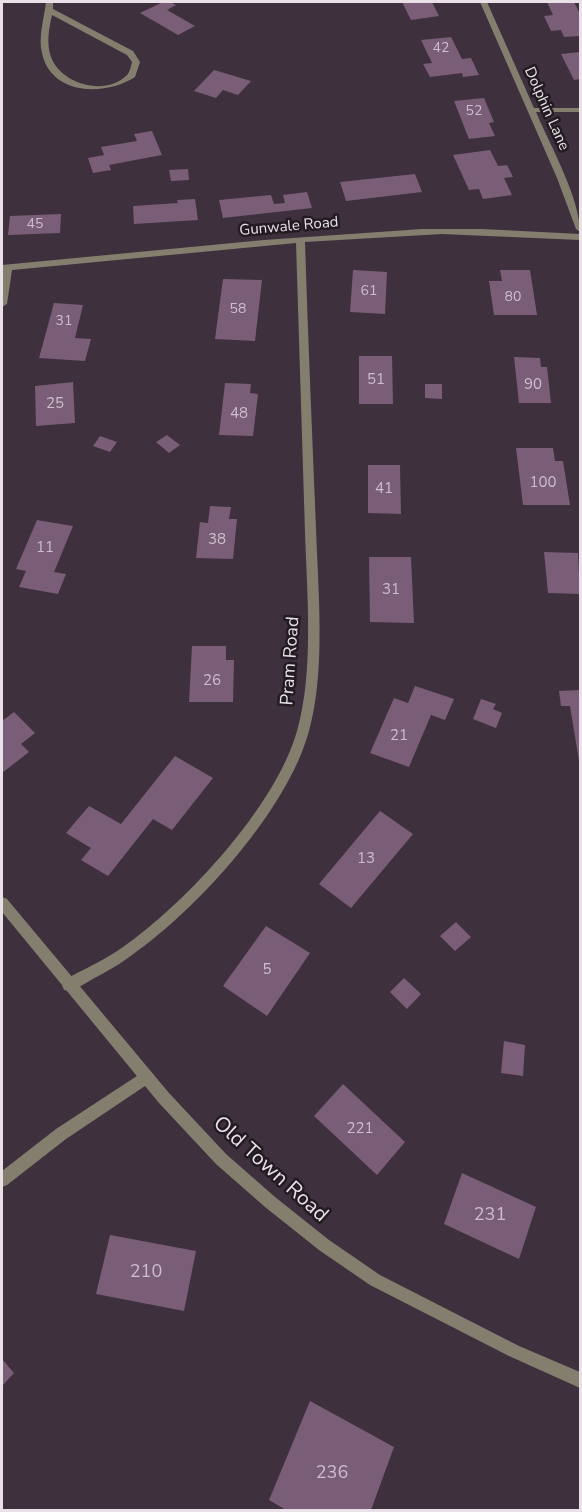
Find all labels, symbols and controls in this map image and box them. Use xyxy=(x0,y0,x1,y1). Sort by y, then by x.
house number: 42 xyxy=(433,41,449,57)
street label: Dolphin Lane xyxy=(520,64,572,154)
house number: 52 xyxy=(466,104,482,120)
street label: Gunwale Road xyxy=(239,214,339,240)
house number: 45 xyxy=(27,217,43,233)
house number: 61 xyxy=(361,284,377,300)
house number: 80 xyxy=(505,290,521,306)
house number: 58 xyxy=(230,302,246,318)
house number: 31 xyxy=(56,314,72,330)
house number: 51 xyxy=(367,371,385,389)
house number: 90 xyxy=(524,376,542,394)
house number: 25 xyxy=(46,395,64,413)
house number: 48 xyxy=(230,405,248,423)
house number: 100 xyxy=(530,474,556,492)
house number: 41 xyxy=(375,480,393,498)
house number: 38 xyxy=(208,531,226,549)
house number: 11 xyxy=(36,539,54,557)
house number: 31 xyxy=(382,581,400,599)
street label: Pram Road xyxy=(277,616,305,706)
house number: 26 xyxy=(203,672,221,690)
house number: 21 xyxy=(390,727,408,745)
house number: 13 xyxy=(357,850,375,868)
house number: 5 xyxy=(263,961,271,979)
street label: Old Town Road xyxy=(207,1112,333,1228)
house number: 221 xyxy=(347,1120,373,1138)
house number: 231 xyxy=(474,1205,506,1227)
house number: 210 xyxy=(130,1262,162,1284)
house number: 236 xyxy=(316,1463,348,1485)

